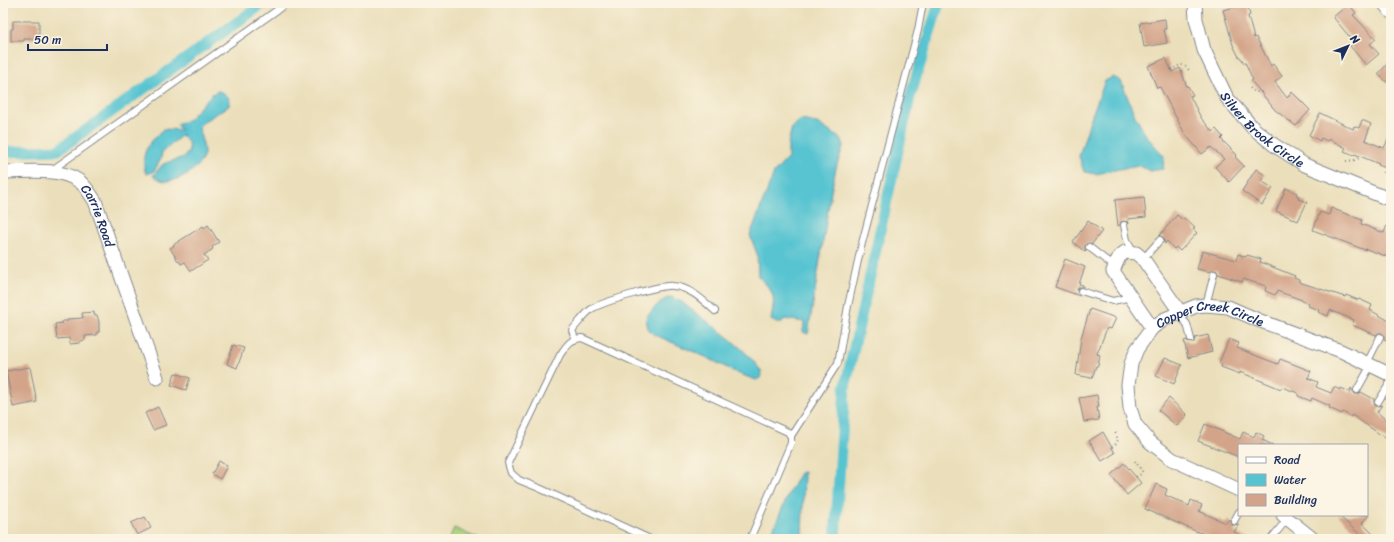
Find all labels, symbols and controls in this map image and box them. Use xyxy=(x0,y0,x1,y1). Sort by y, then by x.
scale bar xyxy=(28,26,107,52)
north arrow xyxy=(1328,26,1368,66)
text: 50 m xyxy=(34,29,61,51)
text: N xyxy=(1345,30,1365,49)
street label: Silver Brook Circle xyxy=(1214,88,1309,174)
street label: Carrie Road xyxy=(75,179,122,251)
street label: Copper Creek Circle xyxy=(1151,294,1267,335)
legend xyxy=(1238,444,1368,516)
text: Road xyxy=(1274,449,1301,471)
text: Water xyxy=(1274,469,1307,491)
text: Building xyxy=(1274,489,1317,511)

